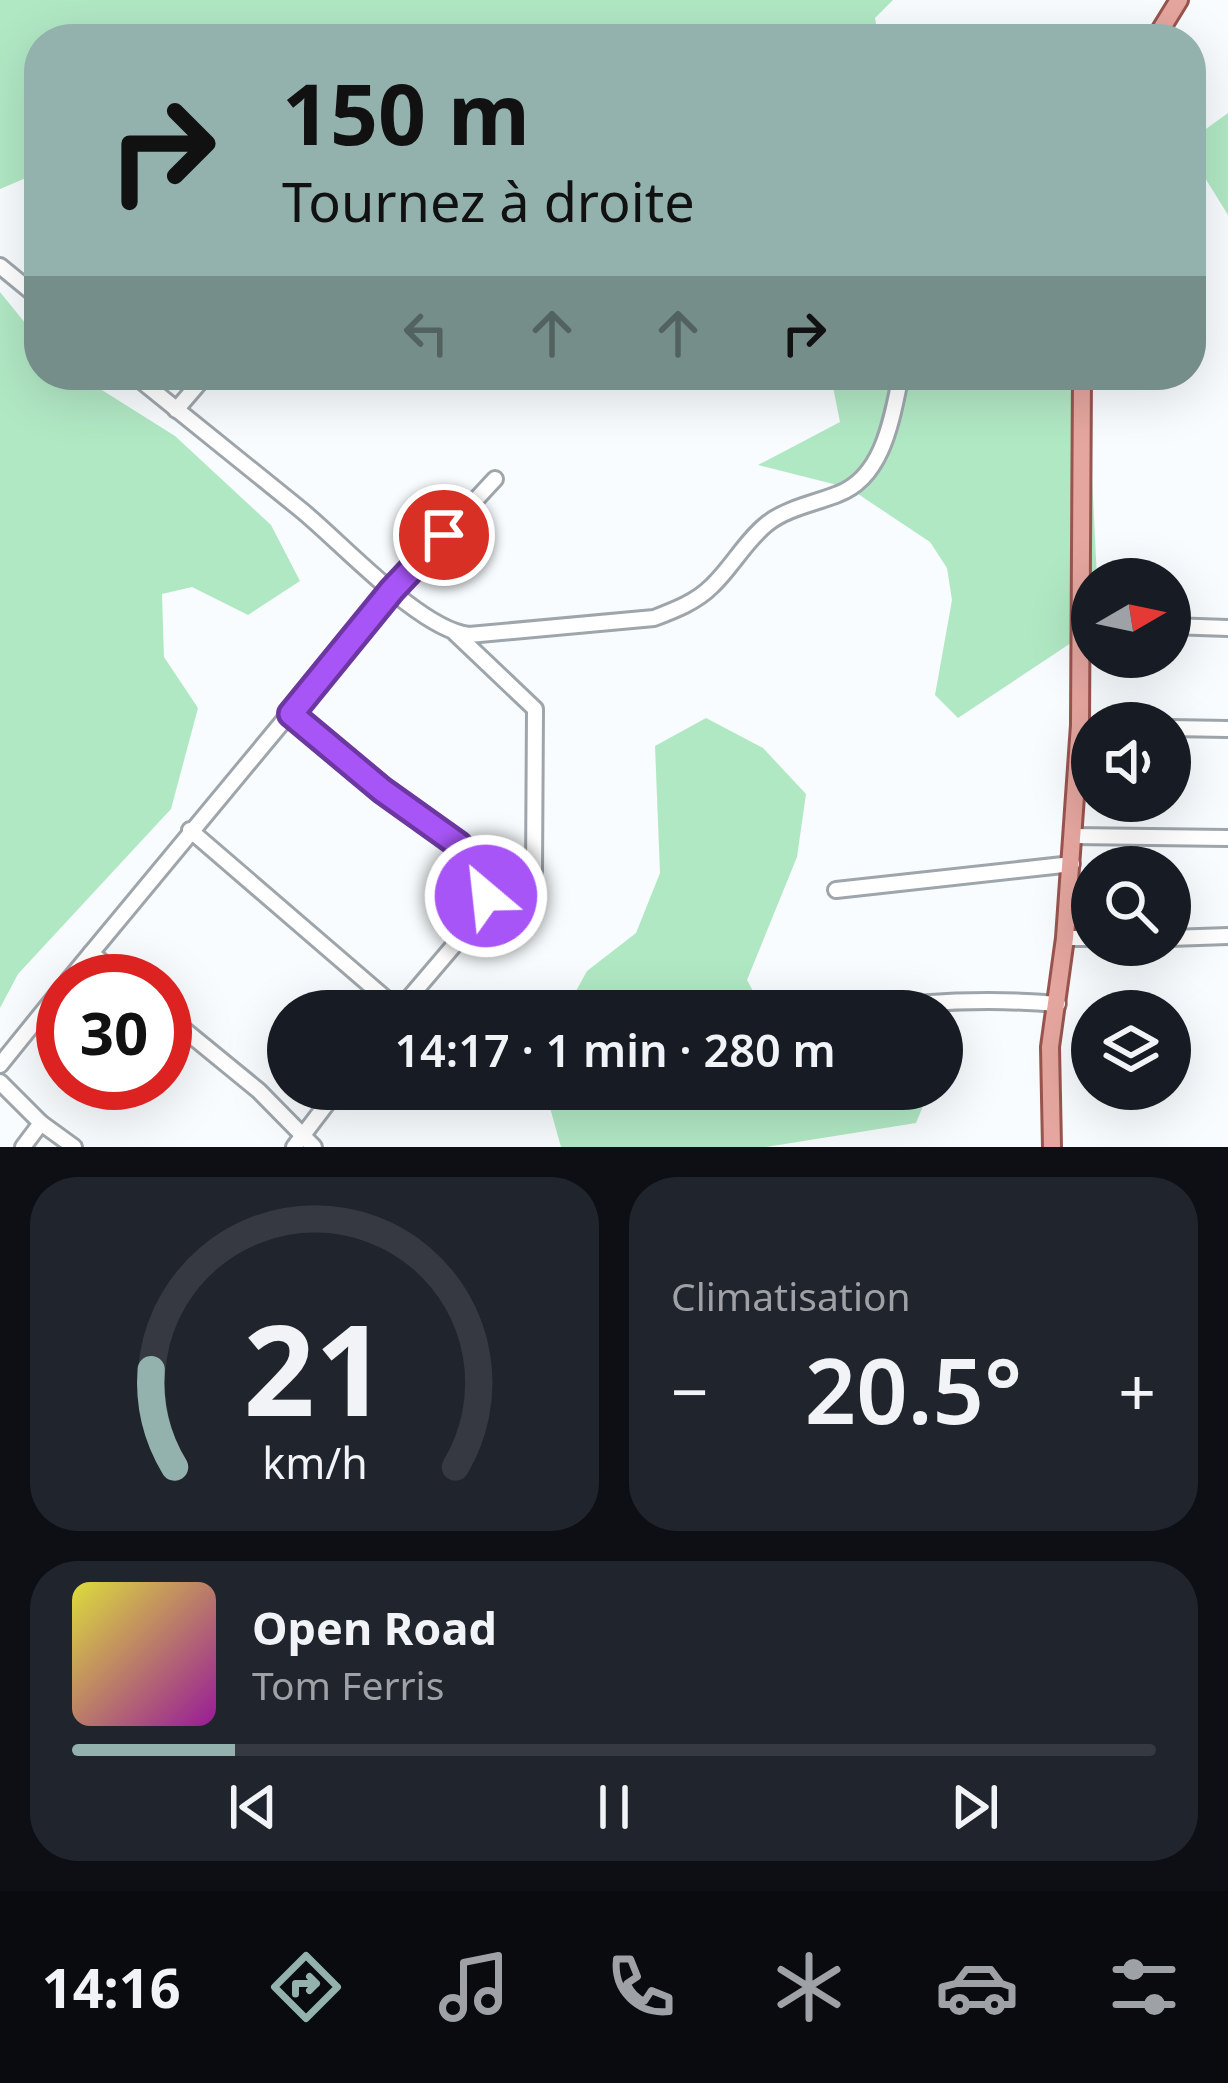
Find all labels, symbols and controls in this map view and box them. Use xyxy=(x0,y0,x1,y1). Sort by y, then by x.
text: 150 m xyxy=(282,55,530,170)
icon: right xyxy=(84,72,240,228)
text: Tournez à droite xyxy=(282,164,695,238)
icon: left xyxy=(393,300,459,366)
icon: ahead xyxy=(519,300,585,366)
icon: ahead xyxy=(645,300,711,366)
icon: right xyxy=(771,300,837,366)
pin xyxy=(393,484,495,586)
icon: arrive xyxy=(411,502,477,568)
north arrow xyxy=(1071,558,1191,678)
map controls xyxy=(1071,558,1191,1110)
button: sound xyxy=(1071,702,1191,822)
position arrow xyxy=(423,833,549,959)
button: search xyxy=(1071,846,1191,966)
speed limit sign: 30 xyxy=(36,954,192,1110)
button: layers xyxy=(1071,990,1191,1110)
text: 14:17 · 1 min · 280 m xyxy=(394,1019,836,1080)
text: Climatisation xyxy=(671,1269,911,1322)
text: 21 xyxy=(243,1283,386,1453)
text: 20.5° xyxy=(805,1328,1022,1450)
text: − xyxy=(671,1345,709,1435)
text: + xyxy=(1118,1345,1156,1435)
text: km/h xyxy=(262,1433,367,1492)
text: Open Road xyxy=(252,1597,497,1658)
text: Tom Ferris xyxy=(252,1658,444,1711)
icon: previous xyxy=(220,1774,286,1840)
icon: pause xyxy=(581,1774,647,1840)
icon: next xyxy=(942,1774,1008,1840)
icon: directions xyxy=(264,1945,348,2029)
icon: music xyxy=(432,1945,516,2029)
icon: phone xyxy=(599,1945,683,2029)
icon: climate xyxy=(767,1945,851,2029)
icon: car xyxy=(935,1945,1019,2029)
icon: filters xyxy=(1102,1945,1186,2029)
text: 14:16 xyxy=(42,1950,181,2024)

